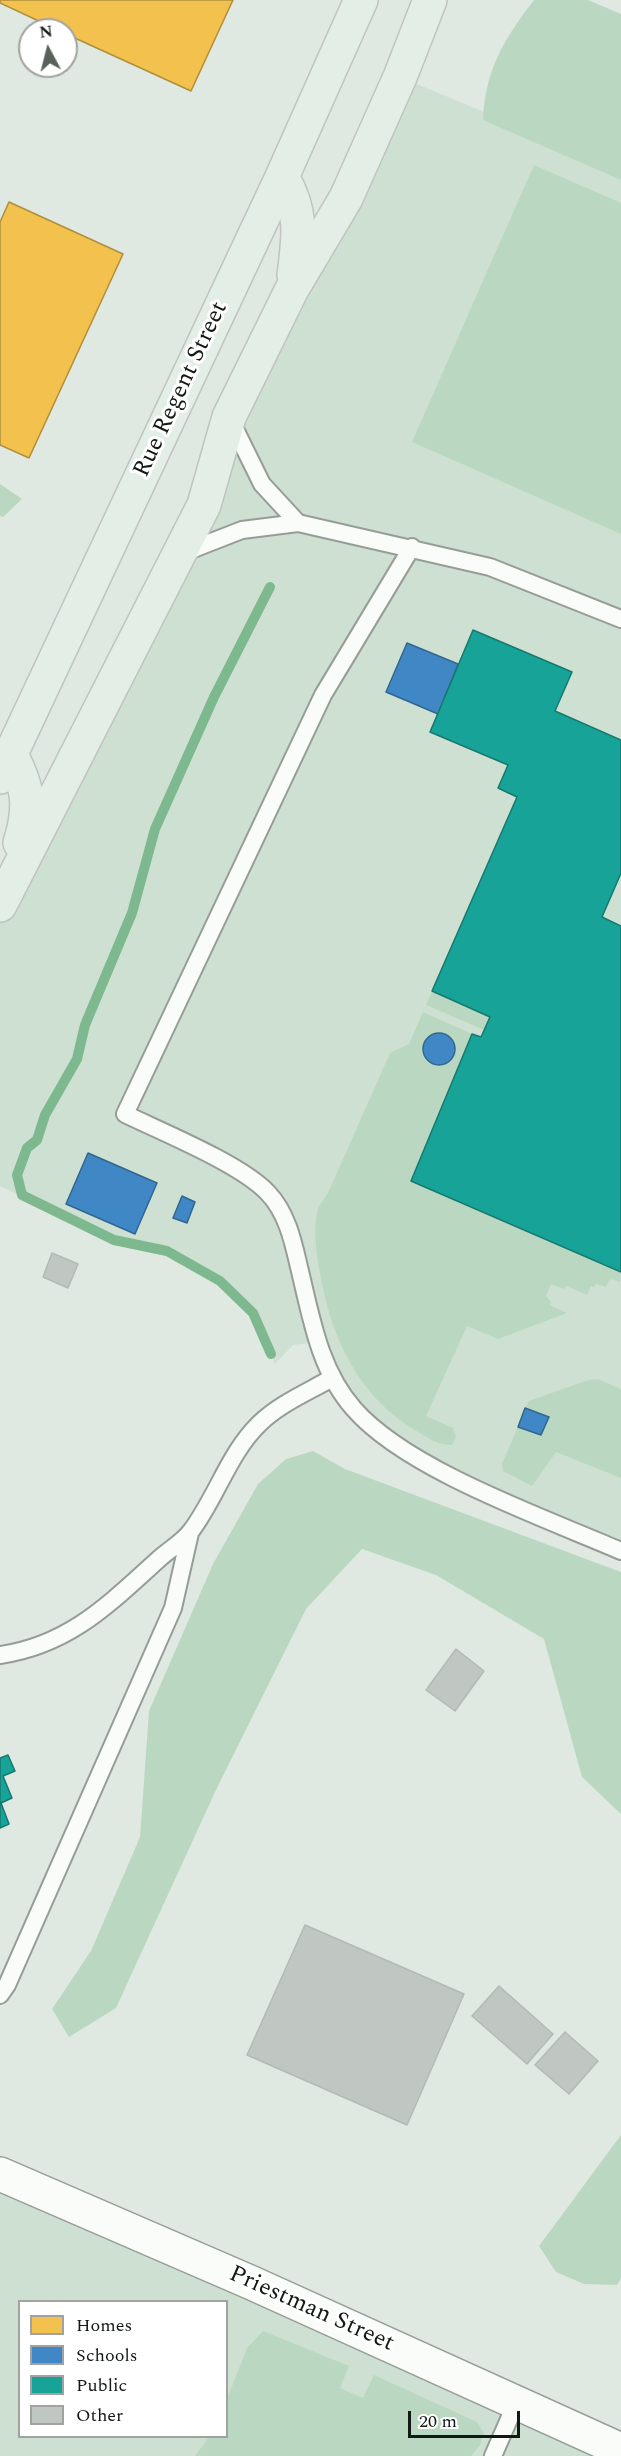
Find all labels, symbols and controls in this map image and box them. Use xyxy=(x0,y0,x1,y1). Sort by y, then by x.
north arrow xyxy=(18,18,78,78)
text: N xyxy=(38,19,54,45)
street label: Rue Regent Street xyxy=(129,298,235,482)
street label: Priestman Street xyxy=(224,2261,398,2359)
legend xyxy=(18,2300,228,2438)
text: Homes xyxy=(76,2312,132,2339)
text: Schools xyxy=(76,2342,138,2369)
text: Public xyxy=(76,2372,127,2399)
scale bar xyxy=(411,2399,524,2437)
text: Other xyxy=(76,2402,123,2429)
text: 20 m xyxy=(419,2408,457,2435)

